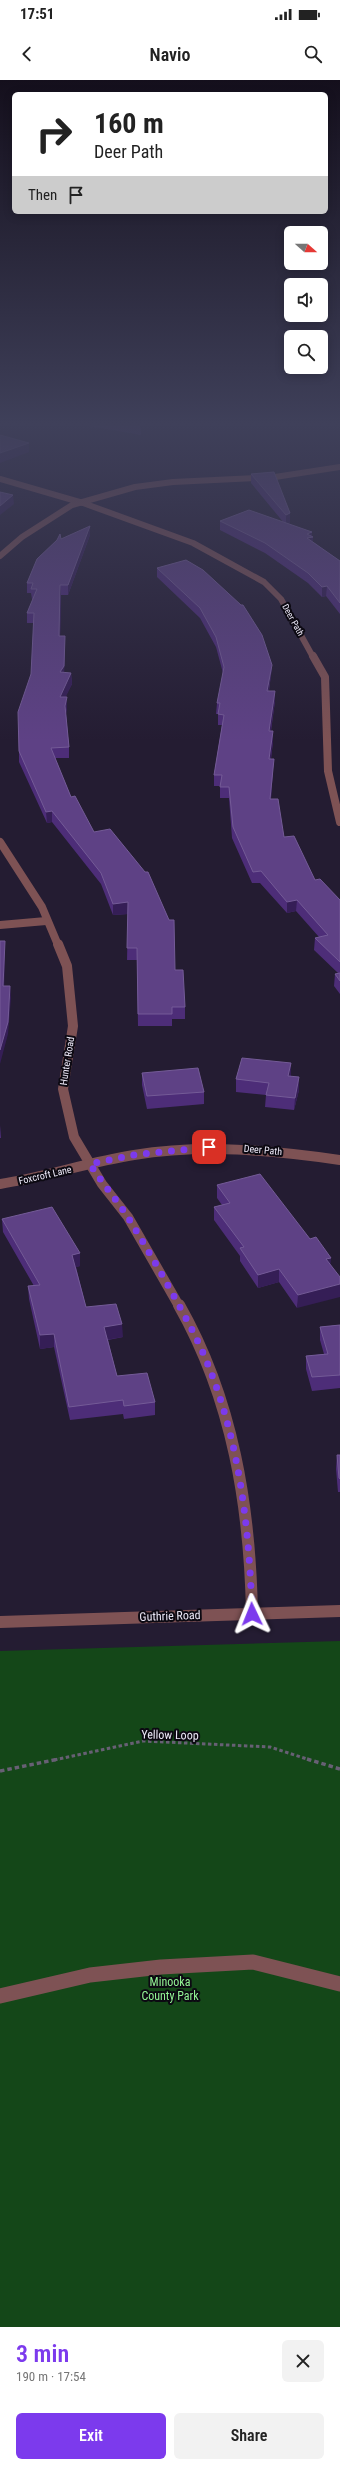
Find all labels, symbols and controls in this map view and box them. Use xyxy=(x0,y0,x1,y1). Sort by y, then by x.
text: 17:51 xyxy=(20,5,54,23)
icon: back xyxy=(16,43,38,65)
icon: search xyxy=(302,43,324,65)
text: Navio xyxy=(150,44,190,65)
text: 160 m xyxy=(94,107,164,140)
icon: right xyxy=(28,108,80,160)
text: Deer Path xyxy=(94,141,163,162)
icon: arrive xyxy=(65,184,87,206)
text: Then xyxy=(28,186,57,204)
north arrow xyxy=(284,226,328,270)
map controls xyxy=(284,226,328,374)
button: sound xyxy=(284,278,328,322)
button: search xyxy=(284,330,328,374)
street label: Deer Path xyxy=(280,602,306,638)
street label: Hunter Road xyxy=(58,1036,76,1086)
pin xyxy=(192,1130,226,1164)
icon: arrive xyxy=(198,1136,220,1158)
street label: Deer Path xyxy=(243,1143,283,1157)
street label: Foxcroft Lane xyxy=(17,1163,73,1186)
position arrow xyxy=(231,1593,273,1635)
street label: Guthrie Road xyxy=(139,1608,201,1624)
street label: Yellow Loop xyxy=(141,1728,199,1743)
park label: Minooka County Park xyxy=(141,1975,199,2003)
text: 3 min xyxy=(16,2340,69,2368)
button: close xyxy=(282,2340,324,2382)
text: 190 m · 17:54 xyxy=(16,2369,86,2384)
button: Exit xyxy=(16,2413,166,2459)
button: Share xyxy=(174,2413,324,2459)

